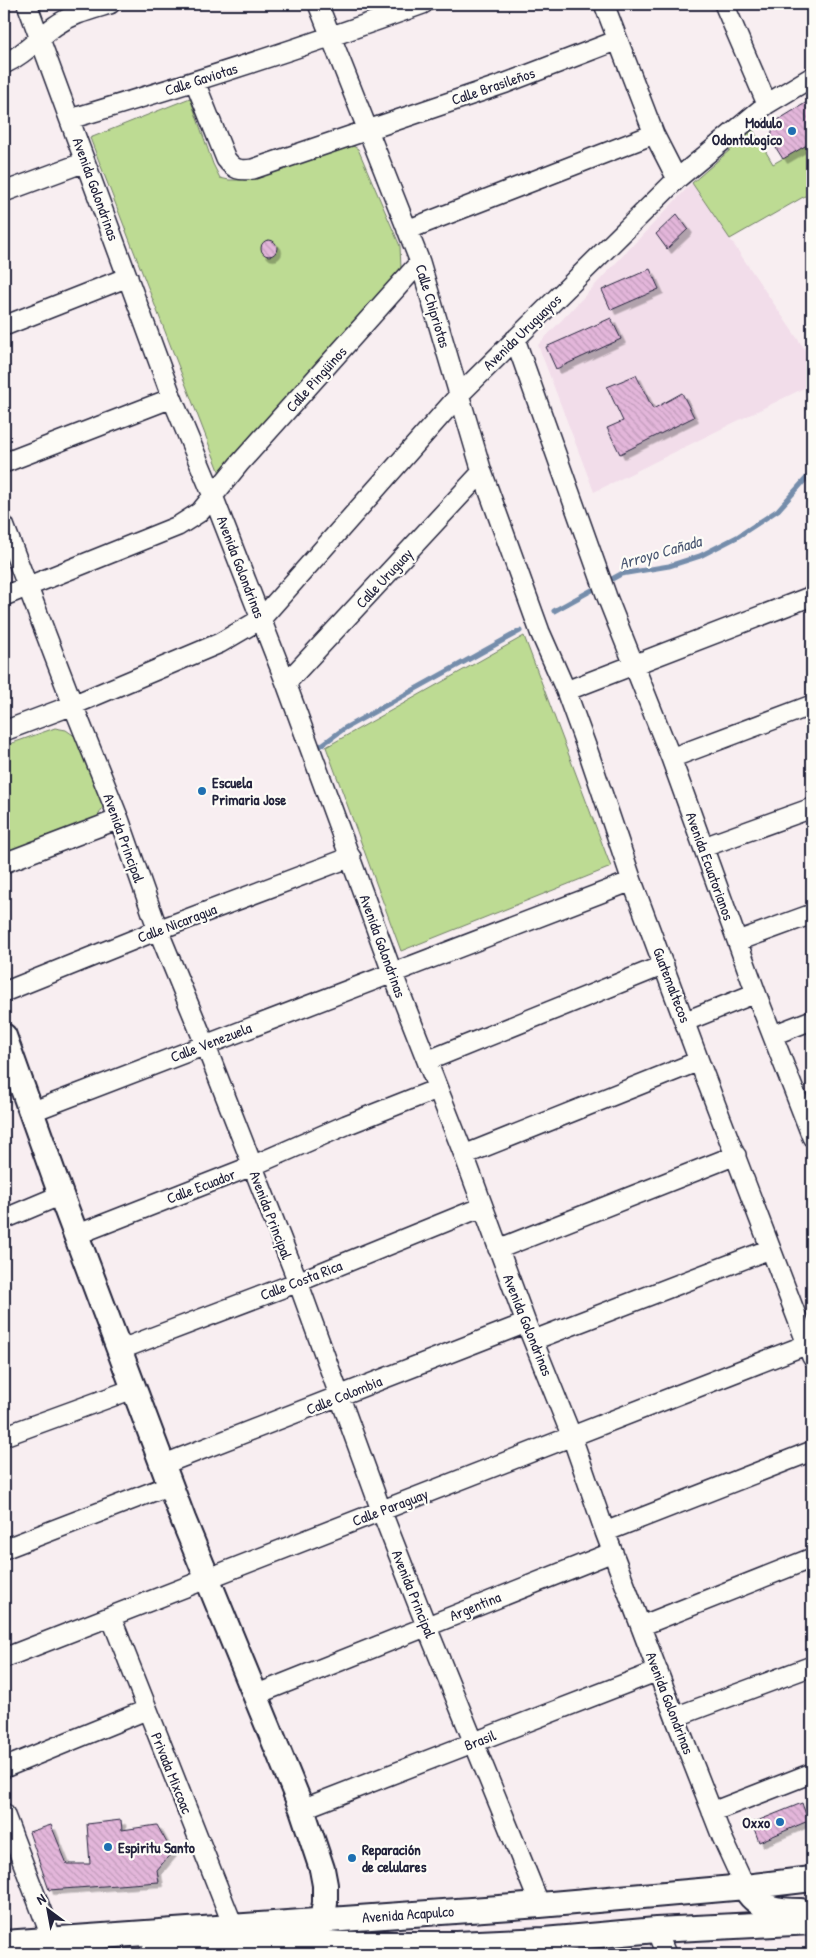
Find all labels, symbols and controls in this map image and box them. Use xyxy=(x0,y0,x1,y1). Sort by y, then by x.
street label: Calle Gaviotas xyxy=(162,57,240,101)
street label: Calle Brasileños xyxy=(448,62,538,110)
place label: Modulo Odontologico xyxy=(712,112,782,151)
marker: Modulo Odontologico xyxy=(786,125,798,137)
street label: Avenida Golondrinas xyxy=(68,135,124,244)
street label: Calle Chipriotas xyxy=(410,262,456,351)
street label: Avenida Uruguayos xyxy=(478,289,566,375)
street label: Calle Pingüinos xyxy=(281,341,351,416)
street label: Avenida Golondrinas xyxy=(212,513,270,621)
water label: Arroyo Cañada xyxy=(616,529,705,574)
street label: Calle Uruguay xyxy=(351,543,417,613)
place label: Escuela Primaria Jose xyxy=(212,772,286,810)
marker: Escuela Primaria Jose xyxy=(196,785,208,797)
street label: Avenida Principal xyxy=(98,791,150,885)
street label: Avenida Ecuatorianos xyxy=(681,809,739,923)
street label: Avenida Golondrinas xyxy=(355,892,411,1001)
street label: Calle Nicaragua xyxy=(134,898,220,948)
street label: Guatemaltecos xyxy=(648,944,696,1026)
street label: Calle Venezuela xyxy=(167,1017,255,1067)
street label: Calle Ecuador xyxy=(164,1163,239,1209)
street label: Avenida Principal xyxy=(244,1168,298,1262)
street label: Calle Costa Rica xyxy=(257,1255,345,1305)
street label: Avenida Golondrinas xyxy=(498,1271,558,1379)
street label: Calle Colombia xyxy=(303,1370,385,1420)
street label: Calle Paraguay xyxy=(349,1483,431,1531)
street label: Avenida Principal xyxy=(387,1547,441,1641)
street label: Argentina xyxy=(446,1586,504,1626)
street label: Avenida Golondrinas xyxy=(641,1649,699,1757)
street label: Brasil xyxy=(461,1724,499,1756)
street label: Privada Mixcoac xyxy=(146,1729,198,1817)
place label: Oxxo xyxy=(742,1812,770,1833)
marker: Oxxo xyxy=(774,1816,786,1828)
place label: Espiritu Santo xyxy=(118,1837,195,1859)
place label: Reparación de celulares xyxy=(362,1839,427,1877)
marker: Espiritu Santo xyxy=(102,1841,114,1853)
marker: Reparación de celulares xyxy=(346,1852,358,1864)
north arrow xyxy=(22,1886,72,1936)
text: N xyxy=(33,1888,50,1909)
street label: Avenida Acapulco xyxy=(361,1900,455,1928)

